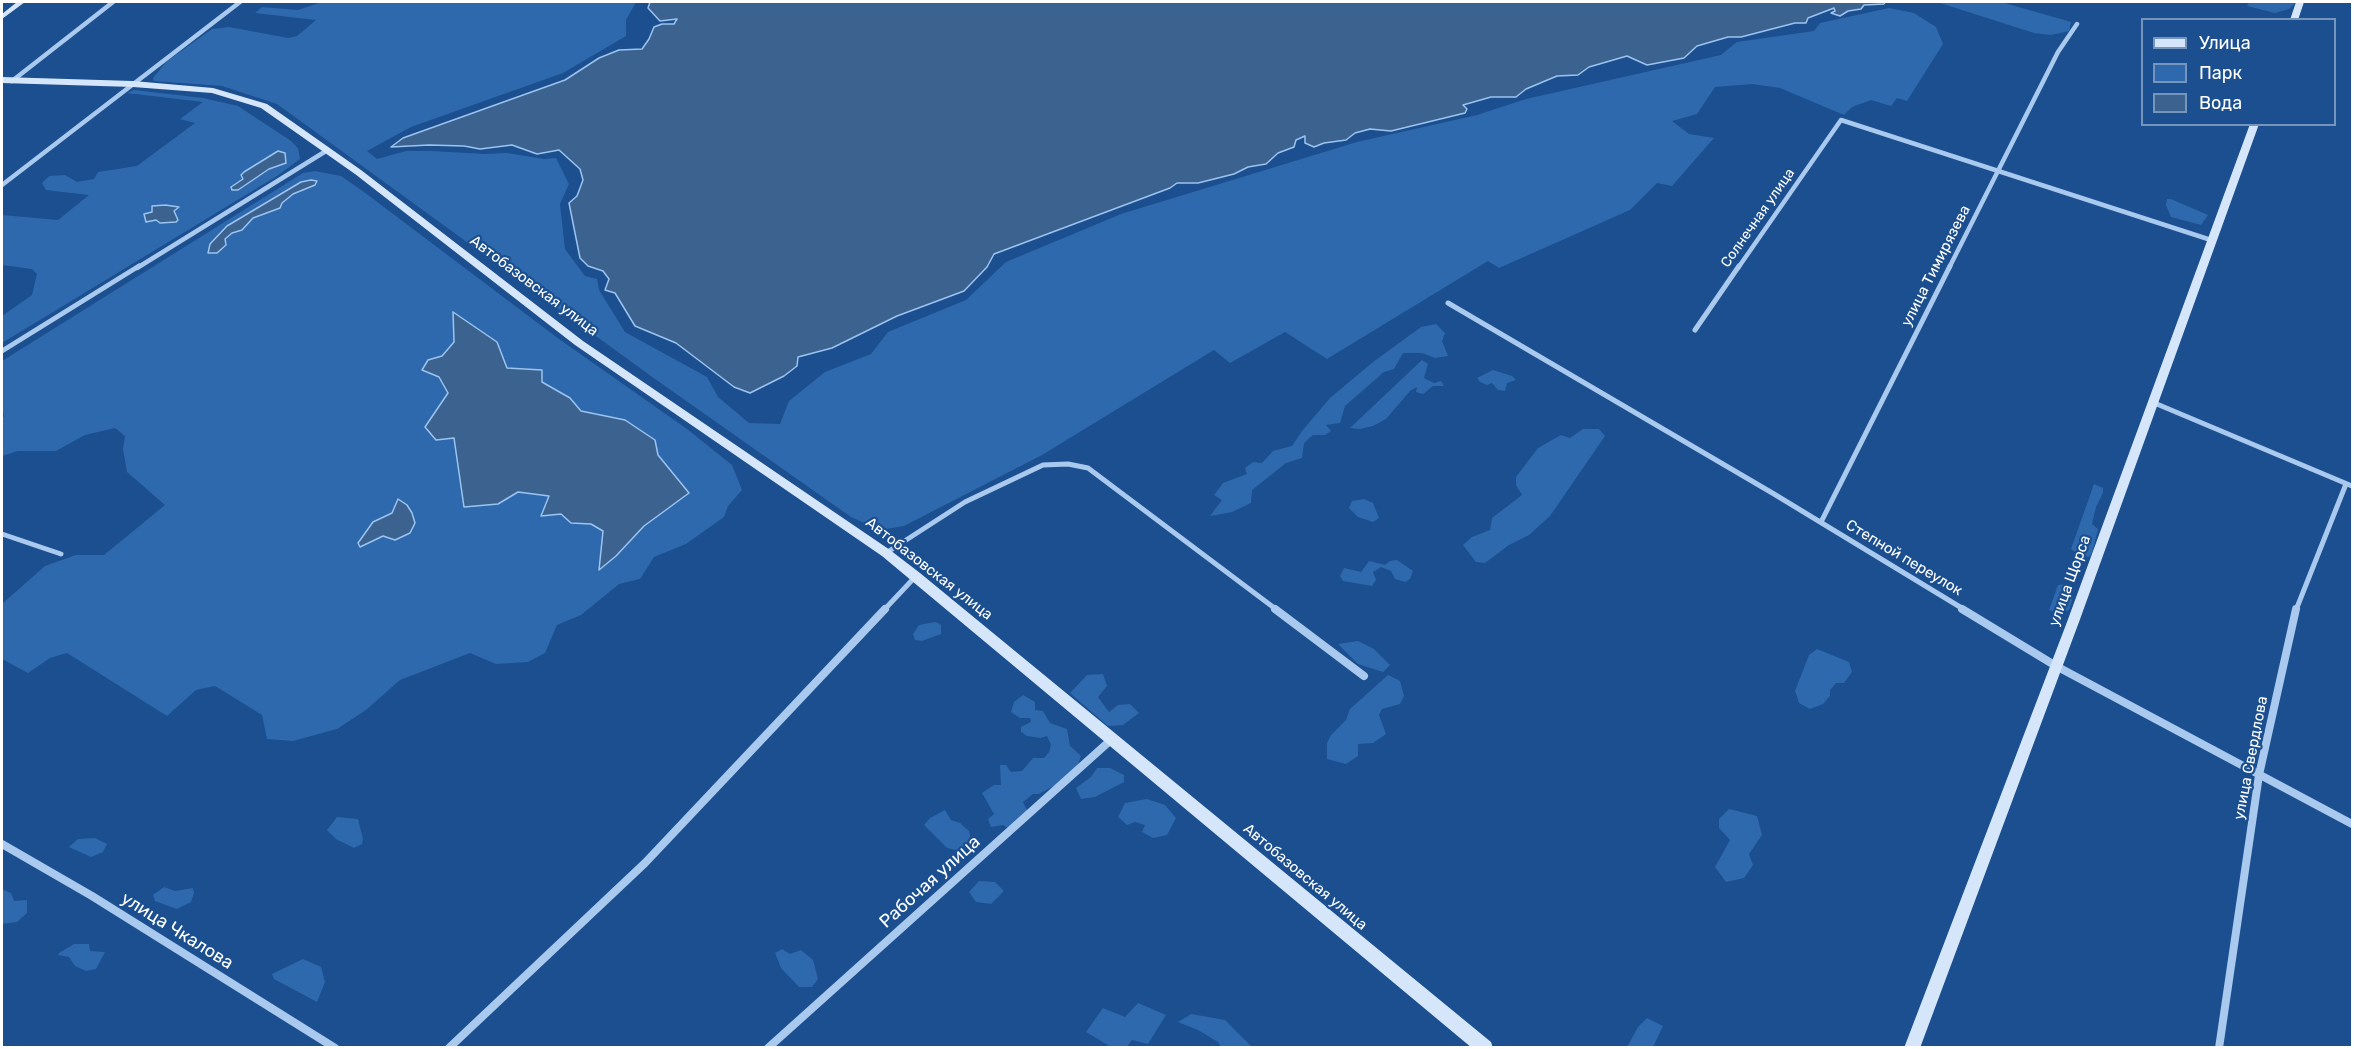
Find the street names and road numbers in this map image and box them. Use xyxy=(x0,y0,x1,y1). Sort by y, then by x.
street label: Солнечная улица xyxy=(1718,165,1798,271)
street label: улица Тимирязева xyxy=(1898,202,1974,330)
street label: Автобазовская улица xyxy=(466,232,602,340)
street label: Автобазовская улица xyxy=(862,514,996,624)
street label: Степной переулок xyxy=(1842,516,1966,600)
street label: улица Щорса xyxy=(2045,533,2095,629)
street label: улица Свердлова xyxy=(2230,695,2272,821)
street label: Автобазовская улица xyxy=(1239,820,1371,934)
street label: Рабочая улица xyxy=(875,831,985,933)
street label: улица Чкалова xyxy=(117,888,237,974)

